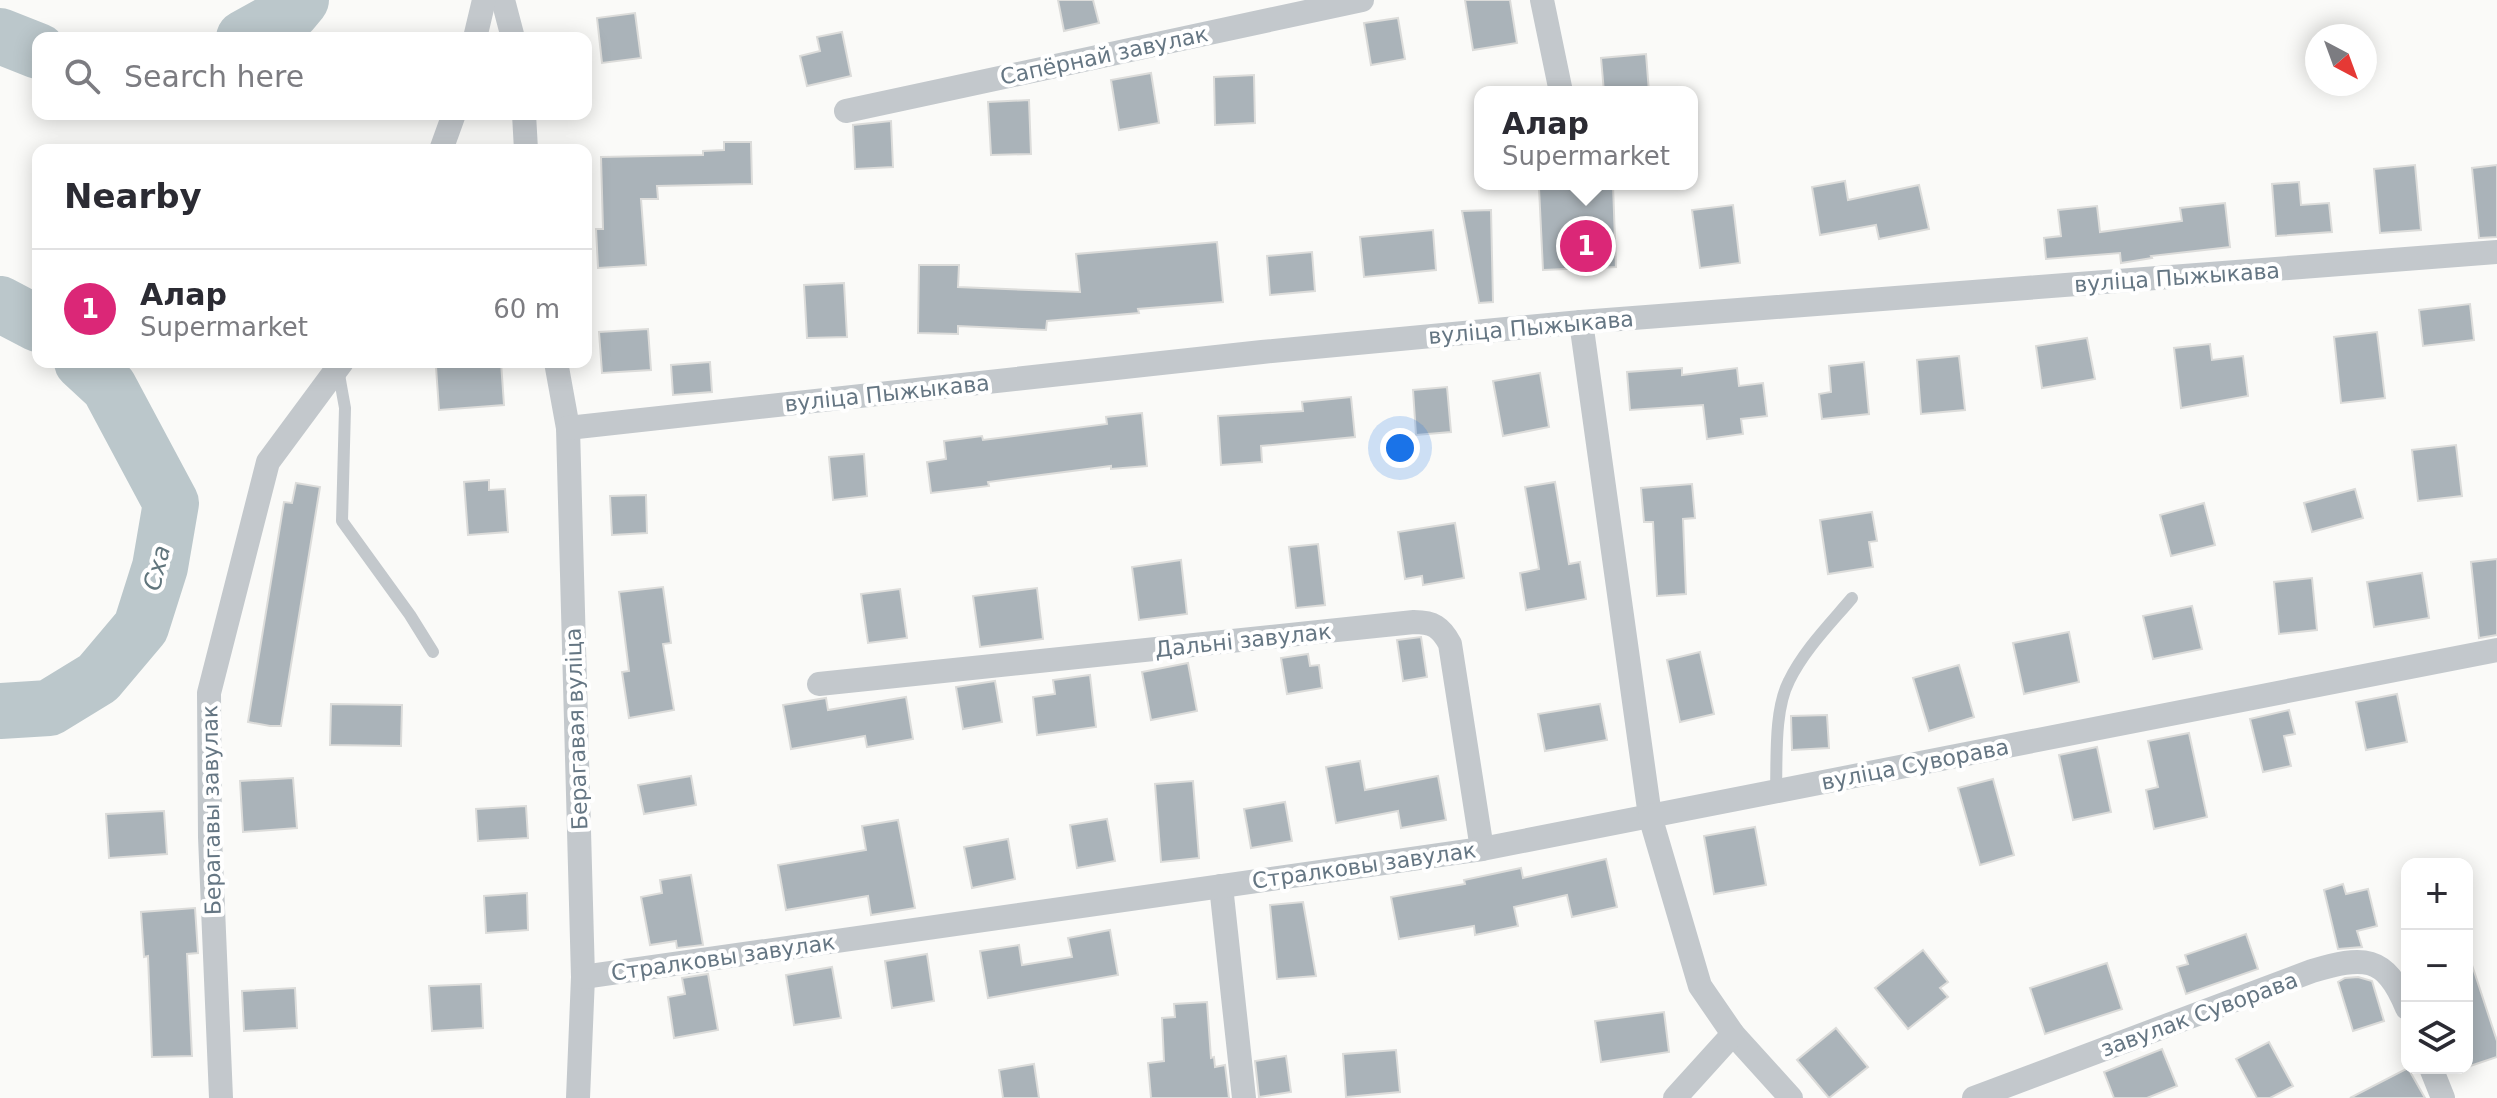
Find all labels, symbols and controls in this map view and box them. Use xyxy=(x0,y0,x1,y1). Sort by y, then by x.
street label: Сапёрнай завулак xyxy=(998,21,1210,90)
north arrow xyxy=(2305,24,2377,96)
search box xyxy=(32,32,592,120)
icon: search xyxy=(60,54,104,98)
text: Search here xyxy=(124,59,304,94)
popup xyxy=(1474,86,1698,190)
text: Алар xyxy=(1502,106,1589,141)
text: Supermarket xyxy=(1502,141,1670,171)
text: Nearby xyxy=(64,176,202,216)
pin: 1 xyxy=(1560,216,1612,276)
street label: вуліца Пыжыкава xyxy=(2073,258,2281,297)
text: Алар xyxy=(140,277,227,312)
text: 1 xyxy=(81,294,99,324)
text: 60 m xyxy=(493,294,560,324)
street label: вуліца Пыжыкава xyxy=(1427,306,1635,349)
text: Supermarket xyxy=(140,312,308,342)
street label: вуліца Пыжыкава xyxy=(783,370,991,417)
your location xyxy=(1380,428,1420,468)
water label: Сха xyxy=(138,542,176,594)
street label: Дальні завулак xyxy=(1154,619,1332,662)
street label: Берагавая вуліца xyxy=(560,627,593,831)
street label: Берагавы завулак xyxy=(197,705,226,915)
street label: вуліца Суворава xyxy=(1819,734,2011,795)
street label: Стралковы завулак xyxy=(1251,837,1478,894)
map controls xyxy=(2401,858,2473,1074)
button: + xyxy=(2401,858,2473,930)
street label: Стралковы завулак xyxy=(610,929,837,986)
button: − xyxy=(2401,930,2473,1002)
street label: завулак Суворава xyxy=(2097,967,2301,1062)
button: layers xyxy=(2401,1002,2473,1074)

